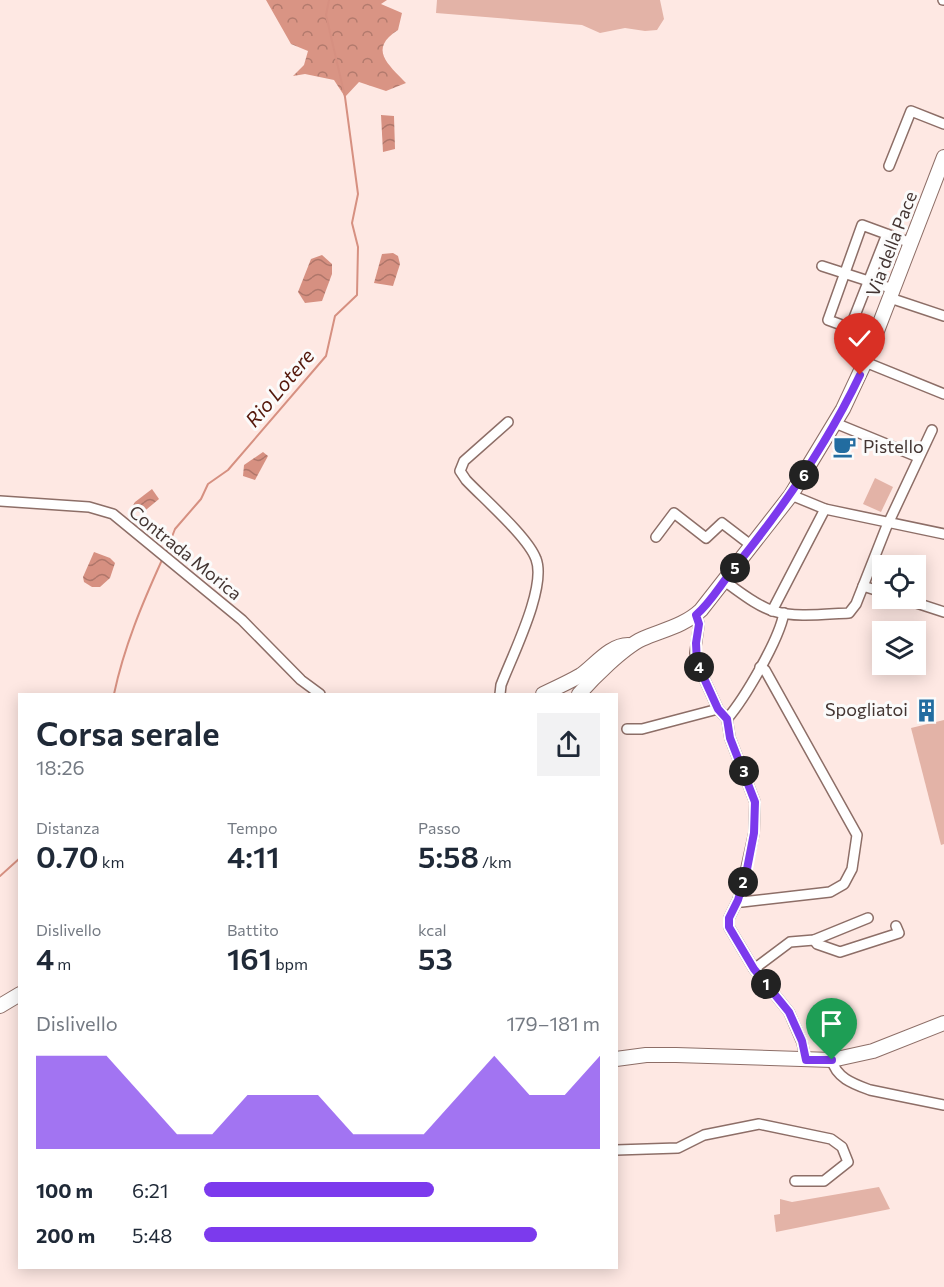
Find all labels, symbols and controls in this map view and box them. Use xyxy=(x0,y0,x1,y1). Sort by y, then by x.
street label: Via della Pace xyxy=(861,188,921,299)
pin xyxy=(834,313,885,375)
icon: check xyxy=(843,322,876,355)
water label: Rio Lotere xyxy=(240,343,319,431)
cafe icon: Pistello xyxy=(832,434,858,460)
place label: Pistello xyxy=(863,435,924,457)
pin: 6 xyxy=(789,460,819,490)
text: 6 xyxy=(799,465,809,484)
street label: Contrada Morica xyxy=(125,500,246,604)
pin: 5 xyxy=(720,553,750,583)
map controls xyxy=(872,555,926,675)
button: locate xyxy=(872,555,926,609)
text: 5 xyxy=(730,558,740,577)
button: layers xyxy=(872,621,926,675)
pin: 4 xyxy=(684,652,714,682)
text: 4 xyxy=(694,657,704,676)
building icon: Spogliatoi xyxy=(913,697,939,723)
place label: Spogliatoi xyxy=(825,698,908,720)
text: Corsa serale xyxy=(36,712,220,753)
button: share xyxy=(537,713,600,776)
text: 18:26 xyxy=(36,755,85,779)
pin: 3 xyxy=(729,756,759,786)
text: 3 xyxy=(739,761,749,780)
text: Distanza xyxy=(36,818,100,837)
text: Tempo xyxy=(227,818,277,837)
text: Passo xyxy=(418,818,461,837)
text: 0.70 xyxy=(36,837,99,874)
text: 4:11 xyxy=(227,837,280,874)
text: 5:58 xyxy=(418,837,479,874)
text: km xyxy=(99,852,124,871)
text: /km xyxy=(479,852,512,871)
pin: 2 xyxy=(728,867,758,897)
text: 2 xyxy=(738,872,748,891)
text: Dislivello xyxy=(36,920,101,939)
text: Battito xyxy=(227,920,279,939)
text: kcal xyxy=(418,920,447,939)
text: 4 xyxy=(36,939,54,976)
text: 161 xyxy=(227,939,272,976)
text: 53 xyxy=(418,939,453,976)
text: m xyxy=(54,954,71,973)
text: bpm xyxy=(272,954,308,973)
pin: 1 xyxy=(751,969,781,999)
text: 1 xyxy=(762,974,770,993)
pin xyxy=(806,998,857,1060)
icon: arrive xyxy=(815,1007,848,1040)
text: Dislivello xyxy=(36,1011,118,1035)
text: 179–181 m xyxy=(507,1011,600,1035)
text: 100 m xyxy=(36,1178,93,1202)
text: 6:21 xyxy=(132,1178,169,1202)
text: 200 m xyxy=(36,1223,95,1247)
text: 5:48 xyxy=(132,1223,172,1247)

